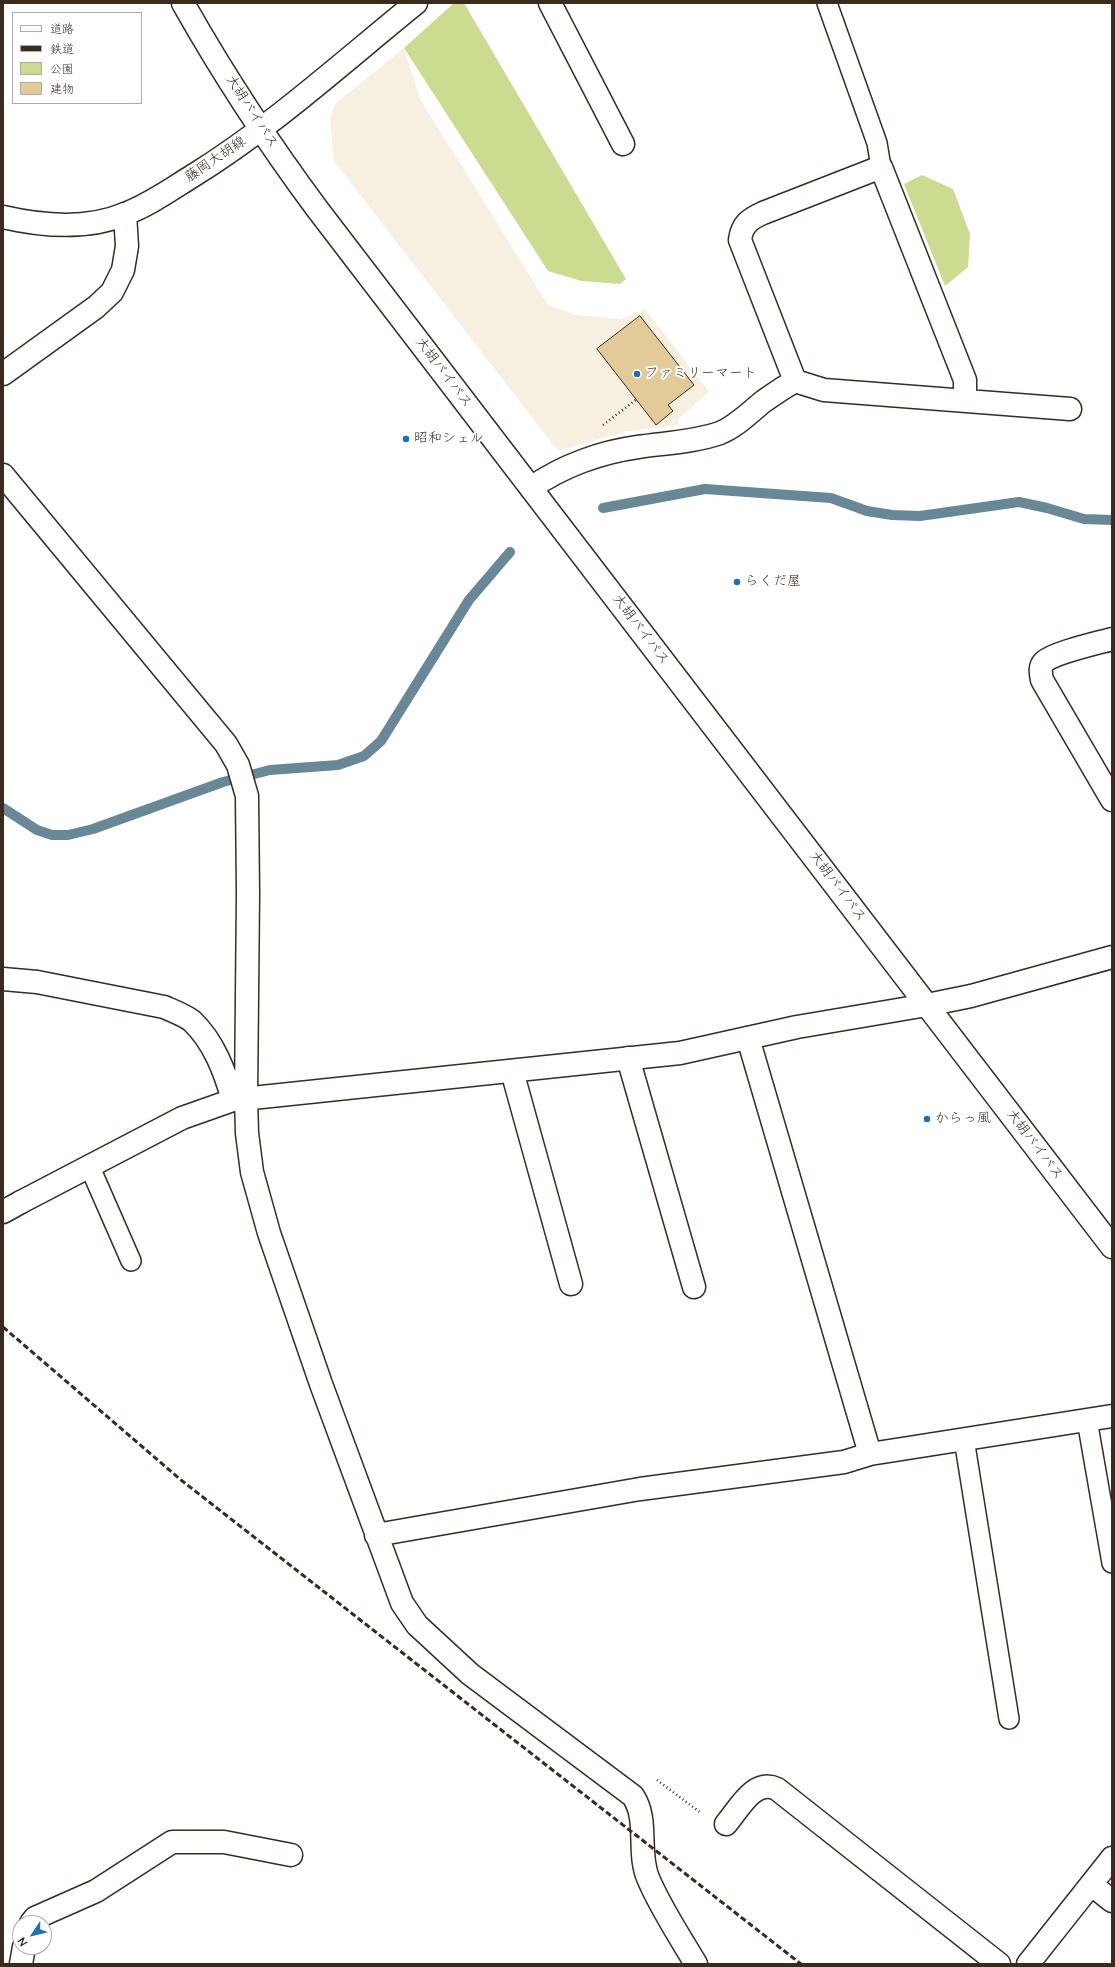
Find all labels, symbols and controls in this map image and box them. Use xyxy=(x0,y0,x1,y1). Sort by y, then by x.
legend xyxy=(12,12,142,104)
text: 道路 xyxy=(50,21,74,38)
text: 鉄道 xyxy=(50,41,74,58)
text: 公園 xyxy=(50,61,74,78)
street label: 大胡バイパス xyxy=(221,72,281,152)
text: 建物 xyxy=(50,81,74,98)
street label: 藤岡大胡線 xyxy=(182,133,250,187)
street label: 大胡バイパス xyxy=(411,334,475,412)
place label: ファミリーマート xyxy=(645,366,757,382)
marker: ファミリーマート xyxy=(632,369,642,379)
place label: 昭和シェル xyxy=(414,431,484,447)
marker: 昭和シェル xyxy=(401,434,411,444)
place label: らくだ屋 xyxy=(745,574,801,590)
marker: らくだ屋 xyxy=(732,577,742,587)
street label: 大胡バイパス xyxy=(608,591,672,669)
street label: 大胡バイパス xyxy=(805,848,869,926)
street label: 大胡バイパス xyxy=(1002,1106,1066,1184)
place label: からっ風 xyxy=(935,1111,991,1127)
marker: からっ風 xyxy=(922,1114,932,1124)
north arrow xyxy=(12,1915,52,1955)
text: N xyxy=(14,1934,31,1949)

